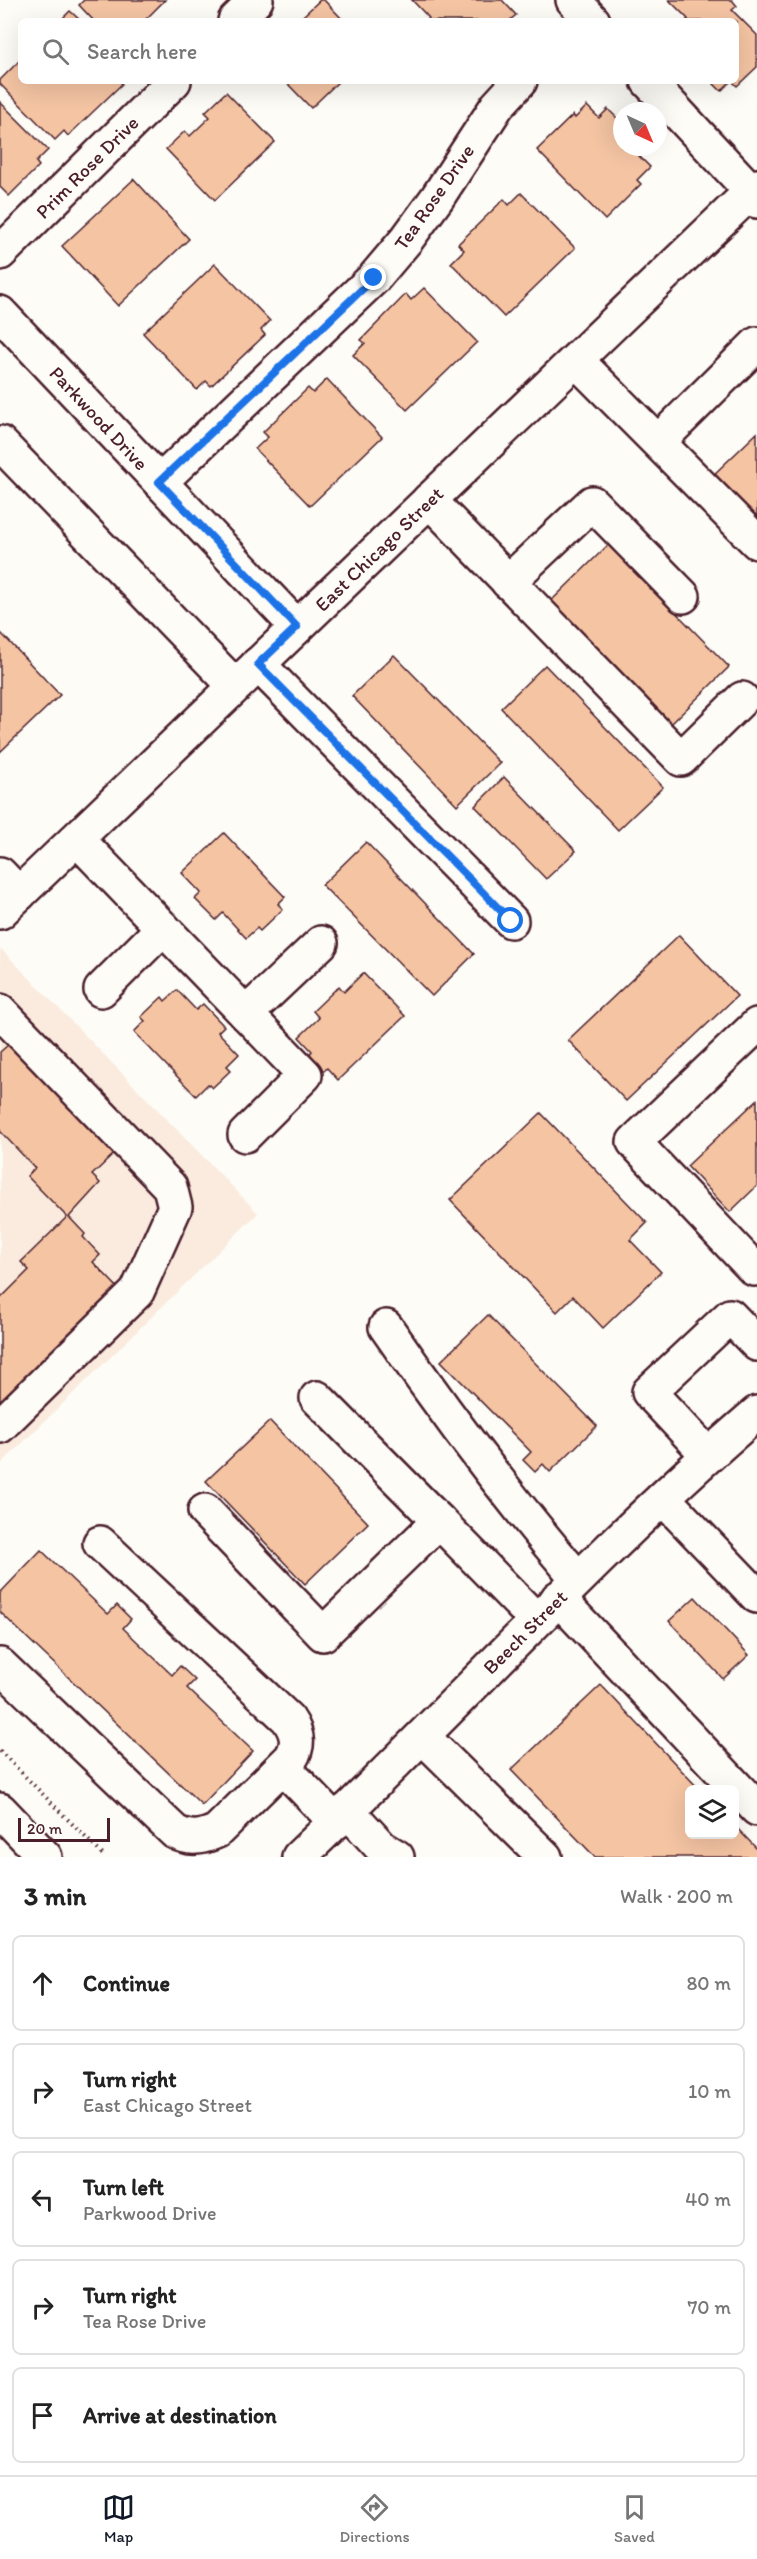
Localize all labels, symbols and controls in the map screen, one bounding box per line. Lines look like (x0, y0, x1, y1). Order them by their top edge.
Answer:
search box (18, 18, 739, 84)
icon: search (39, 35, 72, 68)
text: Search here (87, 38, 197, 65)
north arrow (613, 102, 667, 156)
street label: Prim Rose Drive (30, 110, 144, 224)
street label: Tea Rose Drive (389, 140, 479, 254)
route end (360, 264, 386, 290)
street label: Parkwood Drive (45, 361, 153, 475)
street label: East Chicago Street (310, 481, 448, 616)
route start (497, 907, 523, 933)
street label: Beech Street (478, 1585, 572, 1679)
map controls (685, 1785, 739, 1839)
button: layers (685, 1785, 739, 1839)
scale bar (18, 1815, 110, 1842)
text: 20 m (27, 1819, 62, 1838)
text: 3 min (24, 1880, 86, 1912)
text: Walk · 200 m (620, 1884, 733, 1908)
icon: ahead (26, 1967, 59, 2000)
text: Continue (83, 1970, 170, 1997)
text: 80 m (686, 1971, 731, 1995)
text: Turn right (83, 2066, 177, 2093)
icon: right (26, 2075, 59, 2108)
text: 10 m (688, 2079, 731, 2103)
text: East Chicago Street (83, 2093, 252, 2117)
text: Turn left (83, 2174, 164, 2201)
icon: left (26, 2183, 59, 2216)
text: 40 m (685, 2187, 731, 2211)
text: Parkwood Drive (83, 2201, 216, 2225)
text: Turn right (83, 2282, 177, 2309)
icon: right (26, 2291, 59, 2324)
text: 70 m (687, 2295, 731, 2319)
text: Tea Rose Drive (83, 2309, 206, 2333)
icon: arrive (26, 2399, 59, 2432)
text: Arrive at destination (83, 2402, 277, 2429)
tab: Map (102, 2491, 135, 2546)
tab: Directions (339, 2491, 410, 2546)
tab: Saved (614, 2491, 655, 2546)

